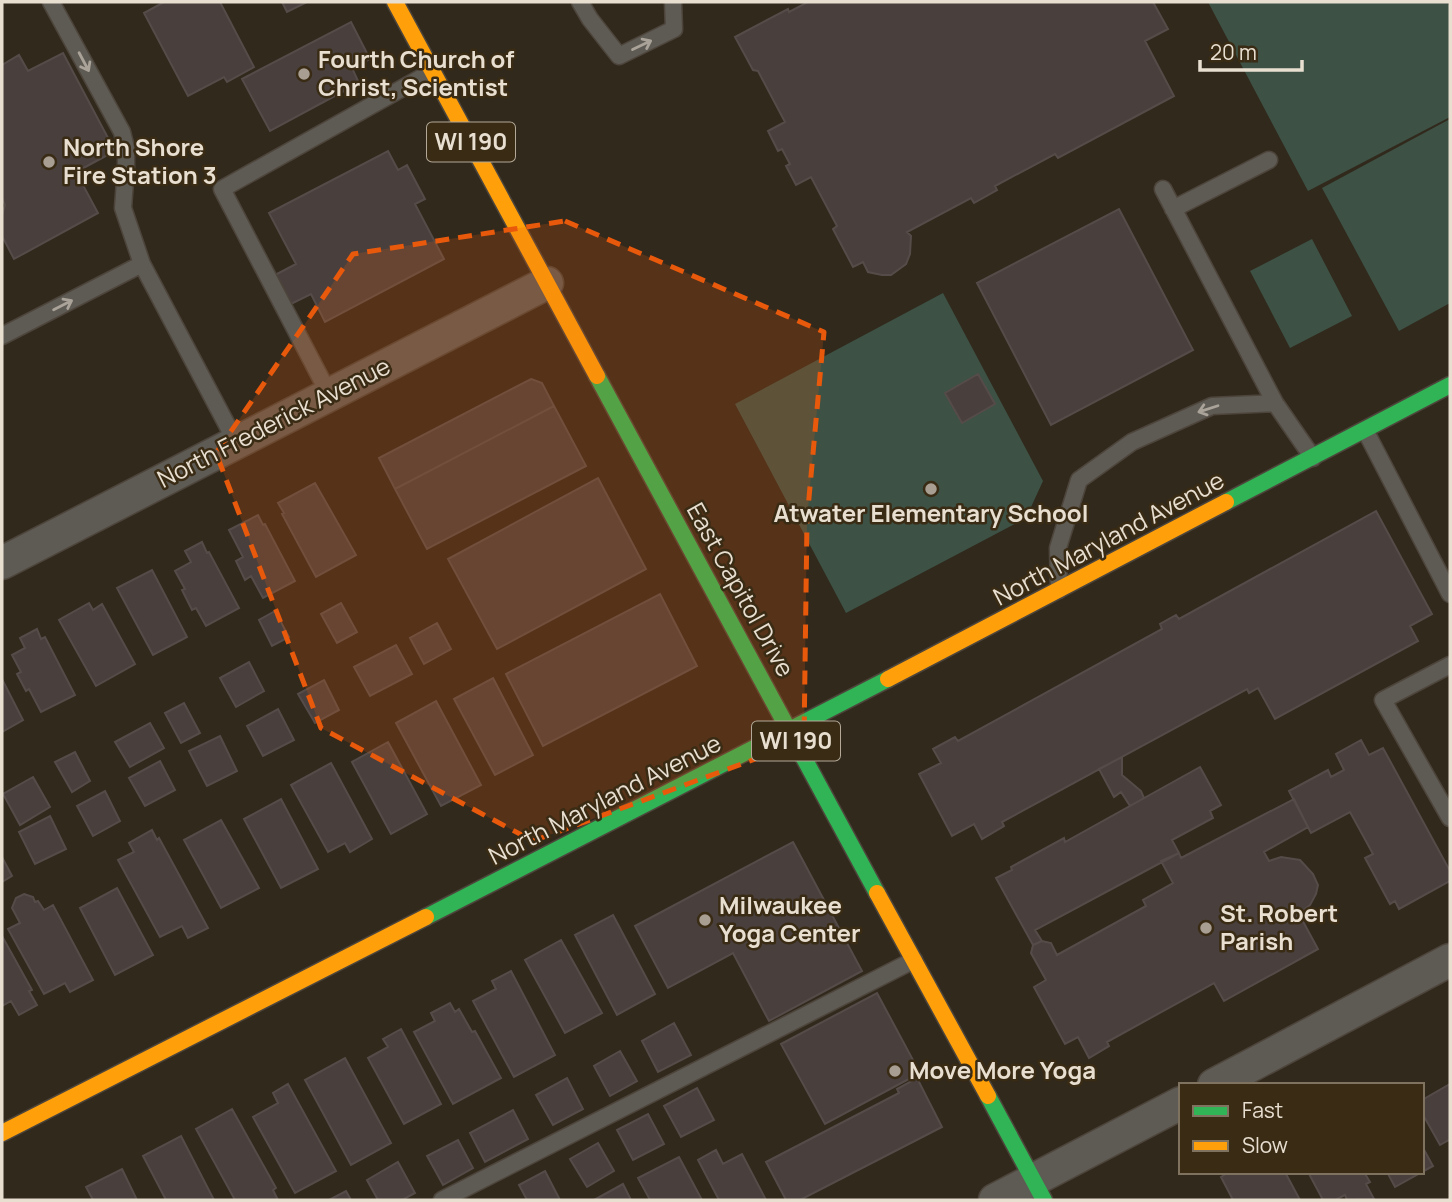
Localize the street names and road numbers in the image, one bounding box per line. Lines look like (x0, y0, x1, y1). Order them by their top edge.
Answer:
road number: WI 190 (427, 122, 515, 162)
street label: North Frederick Avenue (151, 349, 395, 495)
street label: North Maryland Avenue (987, 463, 1229, 613)
street label: East Capitol Drive (680, 496, 803, 682)
road number: WI 190 (752, 722, 840, 761)
street label: North Maryland Avenue (482, 726, 726, 872)

